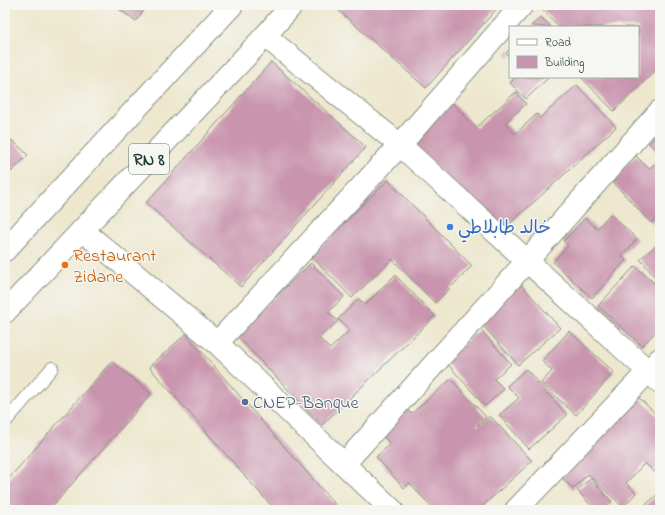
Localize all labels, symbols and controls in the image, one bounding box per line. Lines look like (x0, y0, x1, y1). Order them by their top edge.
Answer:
legend (509, 26, 639, 78)
text: Road (545, 34, 571, 52)
text: Building (544, 54, 584, 73)
road number: RN 8 (129, 144, 169, 174)
place label: خالد طابلاطي (458, 216, 551, 243)
marker: خالد طابلاطي (445, 222, 455, 232)
place label: Restaurant Zidane (73, 244, 156, 291)
marker: Restaurant Zidane (60, 260, 70, 270)
place label: CNEP-Banque (253, 391, 359, 417)
marker: CNEP-Banque (240, 397, 250, 407)

